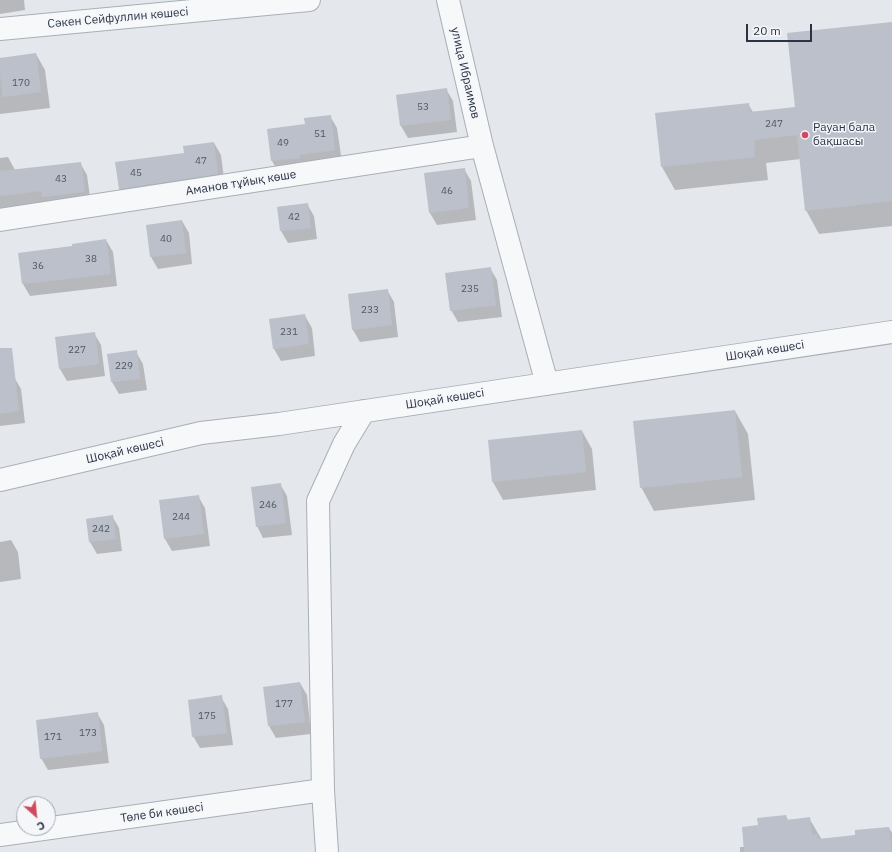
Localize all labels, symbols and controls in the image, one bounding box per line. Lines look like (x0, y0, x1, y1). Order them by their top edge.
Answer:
street label: Сәкен Сейфуллин көшесі (47, 5, 189, 31)
scale bar (748, 16, 814, 42)
text: 20 m (753, 23, 781, 38)
street label: улица Ибраимов (447, 26, 483, 120)
house number: 170 (12, 77, 30, 89)
house number: 53 (417, 101, 429, 113)
house number: 247 (765, 118, 783, 130)
place label: Рауан бала бақшасы (813, 121, 875, 149)
house number: 51 (314, 128, 326, 140)
marker: Рауан бала бақшасы (800, 130, 810, 140)
house number: 49 (277, 137, 289, 149)
house number: 47 (195, 155, 207, 167)
house number: 45 (130, 167, 142, 179)
street label: Аманов тұйық көше (185, 167, 297, 199)
house number: 43 (55, 173, 67, 185)
house number: 46 (441, 185, 453, 197)
house number: 42 (288, 211, 300, 223)
house number: 40 (160, 233, 172, 245)
house number: 38 (85, 253, 97, 265)
house number: 36 (32, 260, 44, 272)
house number: 235 (461, 283, 479, 295)
house number: 233 (361, 304, 379, 316)
house number: 231 (280, 326, 298, 338)
street label: Шоқай көшесі (725, 338, 805, 364)
house number: 227 (68, 344, 86, 356)
house number: 229 (115, 360, 133, 372)
street label: Шоқай көшесі (405, 386, 485, 412)
street label: Шоқай көшесі (85, 435, 165, 467)
house number: 246 (259, 499, 277, 511)
house number: 244 (172, 511, 190, 523)
house number: 242 (92, 523, 110, 535)
house number: 177 (275, 698, 293, 710)
house number: 175 (198, 710, 216, 722)
house number: 173 (79, 727, 97, 739)
house number: 171 (44, 731, 62, 743)
north arrow (16, 796, 56, 836)
street label: Төле би көшесі (119, 800, 205, 826)
text: С (35, 818, 47, 834)

